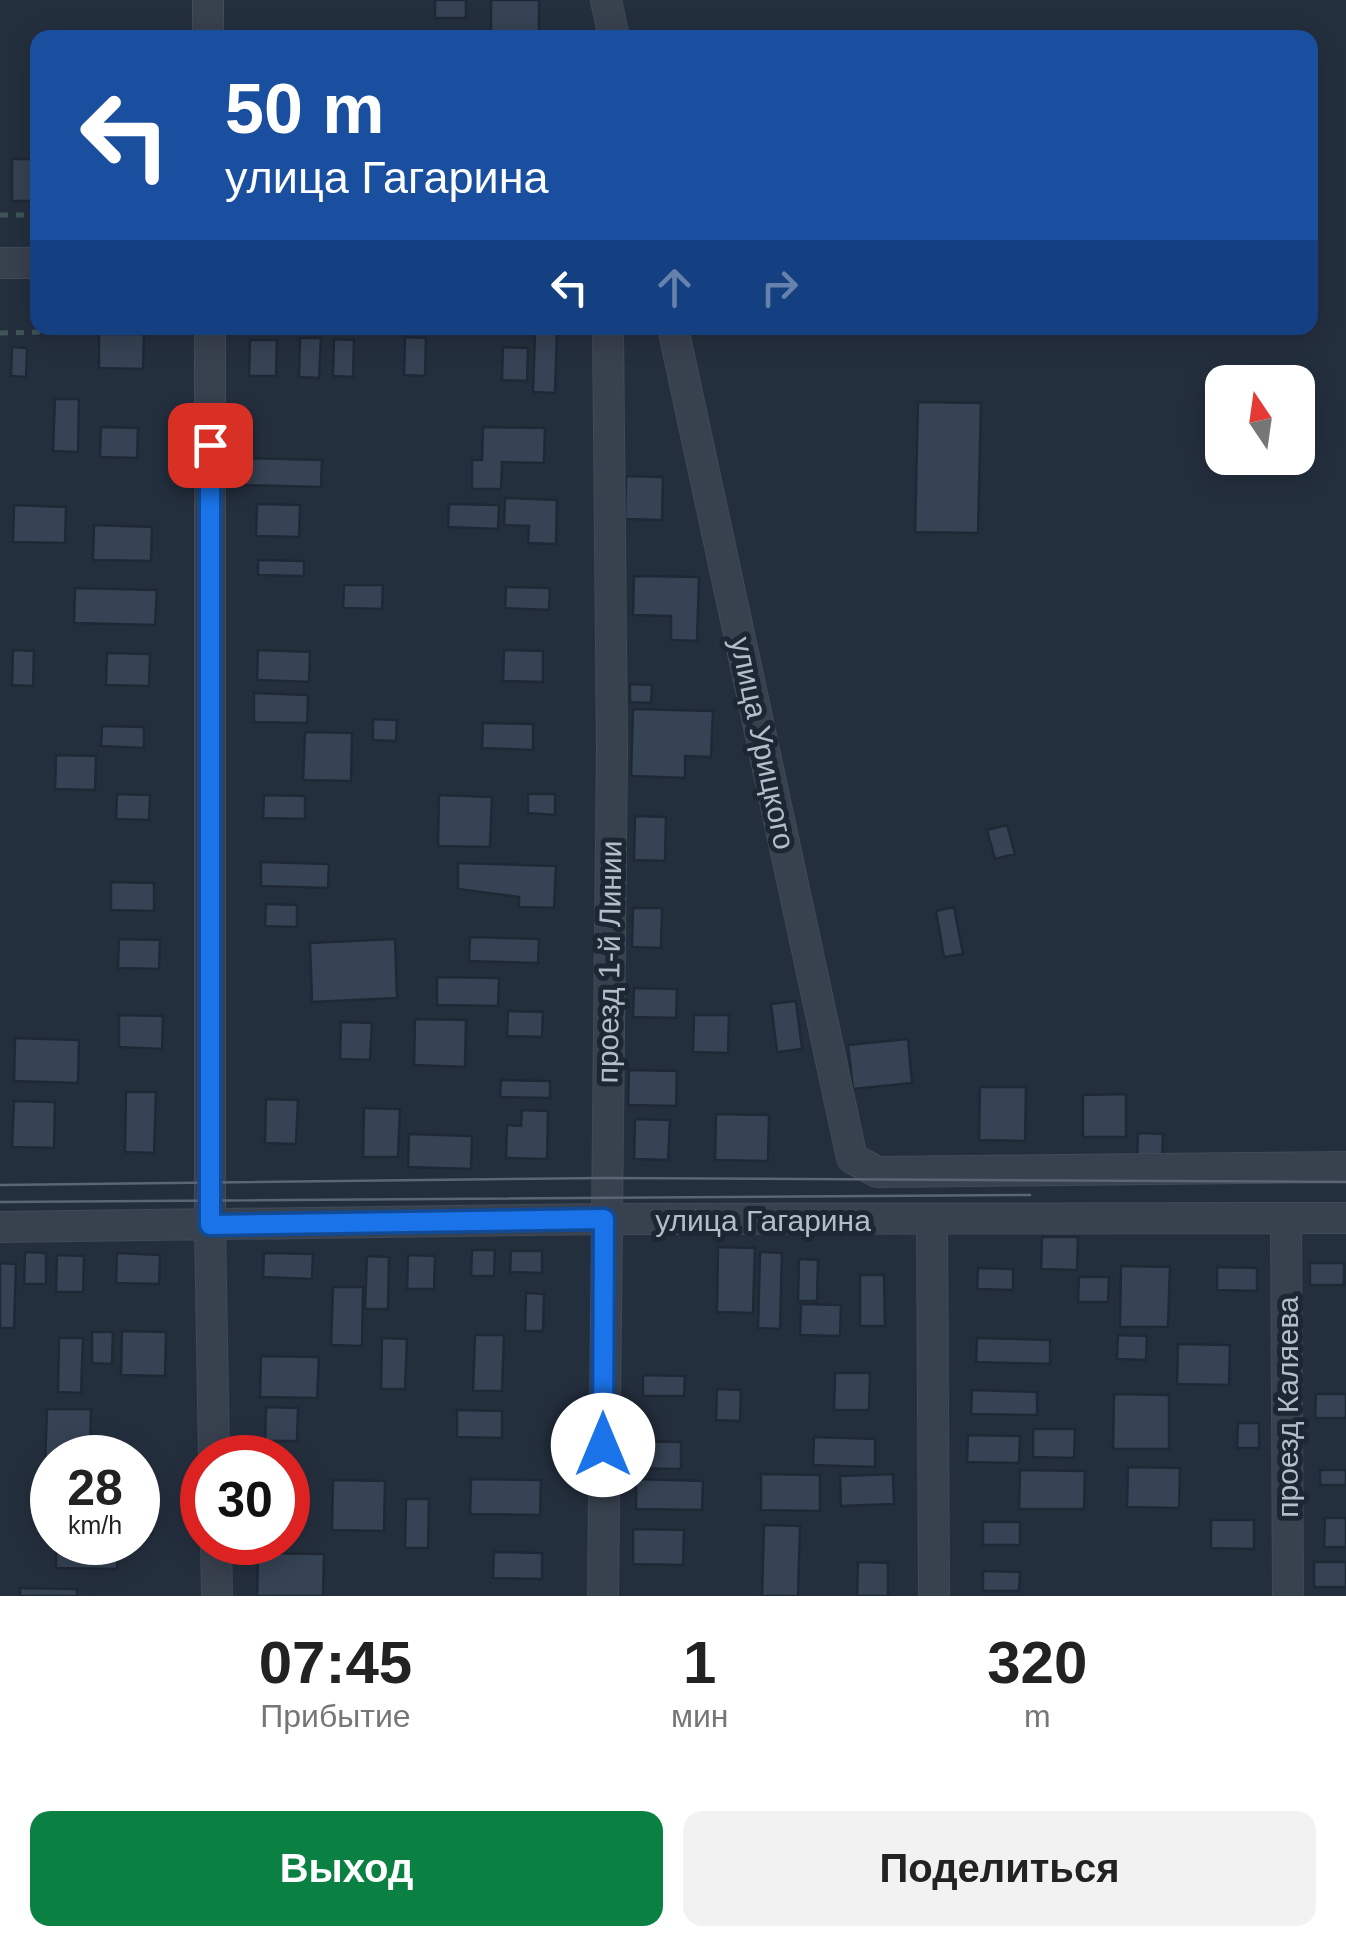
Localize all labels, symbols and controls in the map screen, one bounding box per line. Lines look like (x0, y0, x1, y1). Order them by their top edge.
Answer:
icon: left (60, 70, 190, 200)
text: 50 m (225, 70, 385, 148)
text: улица Гагарина (225, 152, 549, 203)
icon: left (542, 260, 597, 315)
icon: ahead (647, 260, 702, 315)
icon: right (752, 260, 807, 315)
north arrow (1205, 365, 1315, 475)
map controls (1205, 365, 1315, 475)
pin (168, 403, 253, 488)
icon: arrive (183, 418, 238, 473)
street label: улица Урицкого (724, 634, 802, 852)
street label: проезд 1-й Линии (590, 840, 628, 1084)
street label: улица Гагарина (655, 1204, 871, 1237)
street label: проезд Каляева (1271, 1296, 1304, 1518)
position arrow (551, 1393, 655, 1497)
speed limit sign: 30 (180, 1435, 310, 1565)
text: 28 (67, 1460, 123, 1516)
text: km/h (68, 1511, 122, 1539)
text: 07:45 (259, 1629, 412, 1696)
text: 1 (683, 1629, 716, 1696)
text: 320 (987, 1629, 1087, 1696)
text: Прибытие (260, 1698, 411, 1734)
text: мин (671, 1698, 728, 1734)
text: m (1024, 1698, 1051, 1734)
button: Выход (30, 1811, 663, 1926)
button: Поделиться (683, 1811, 1316, 1926)

